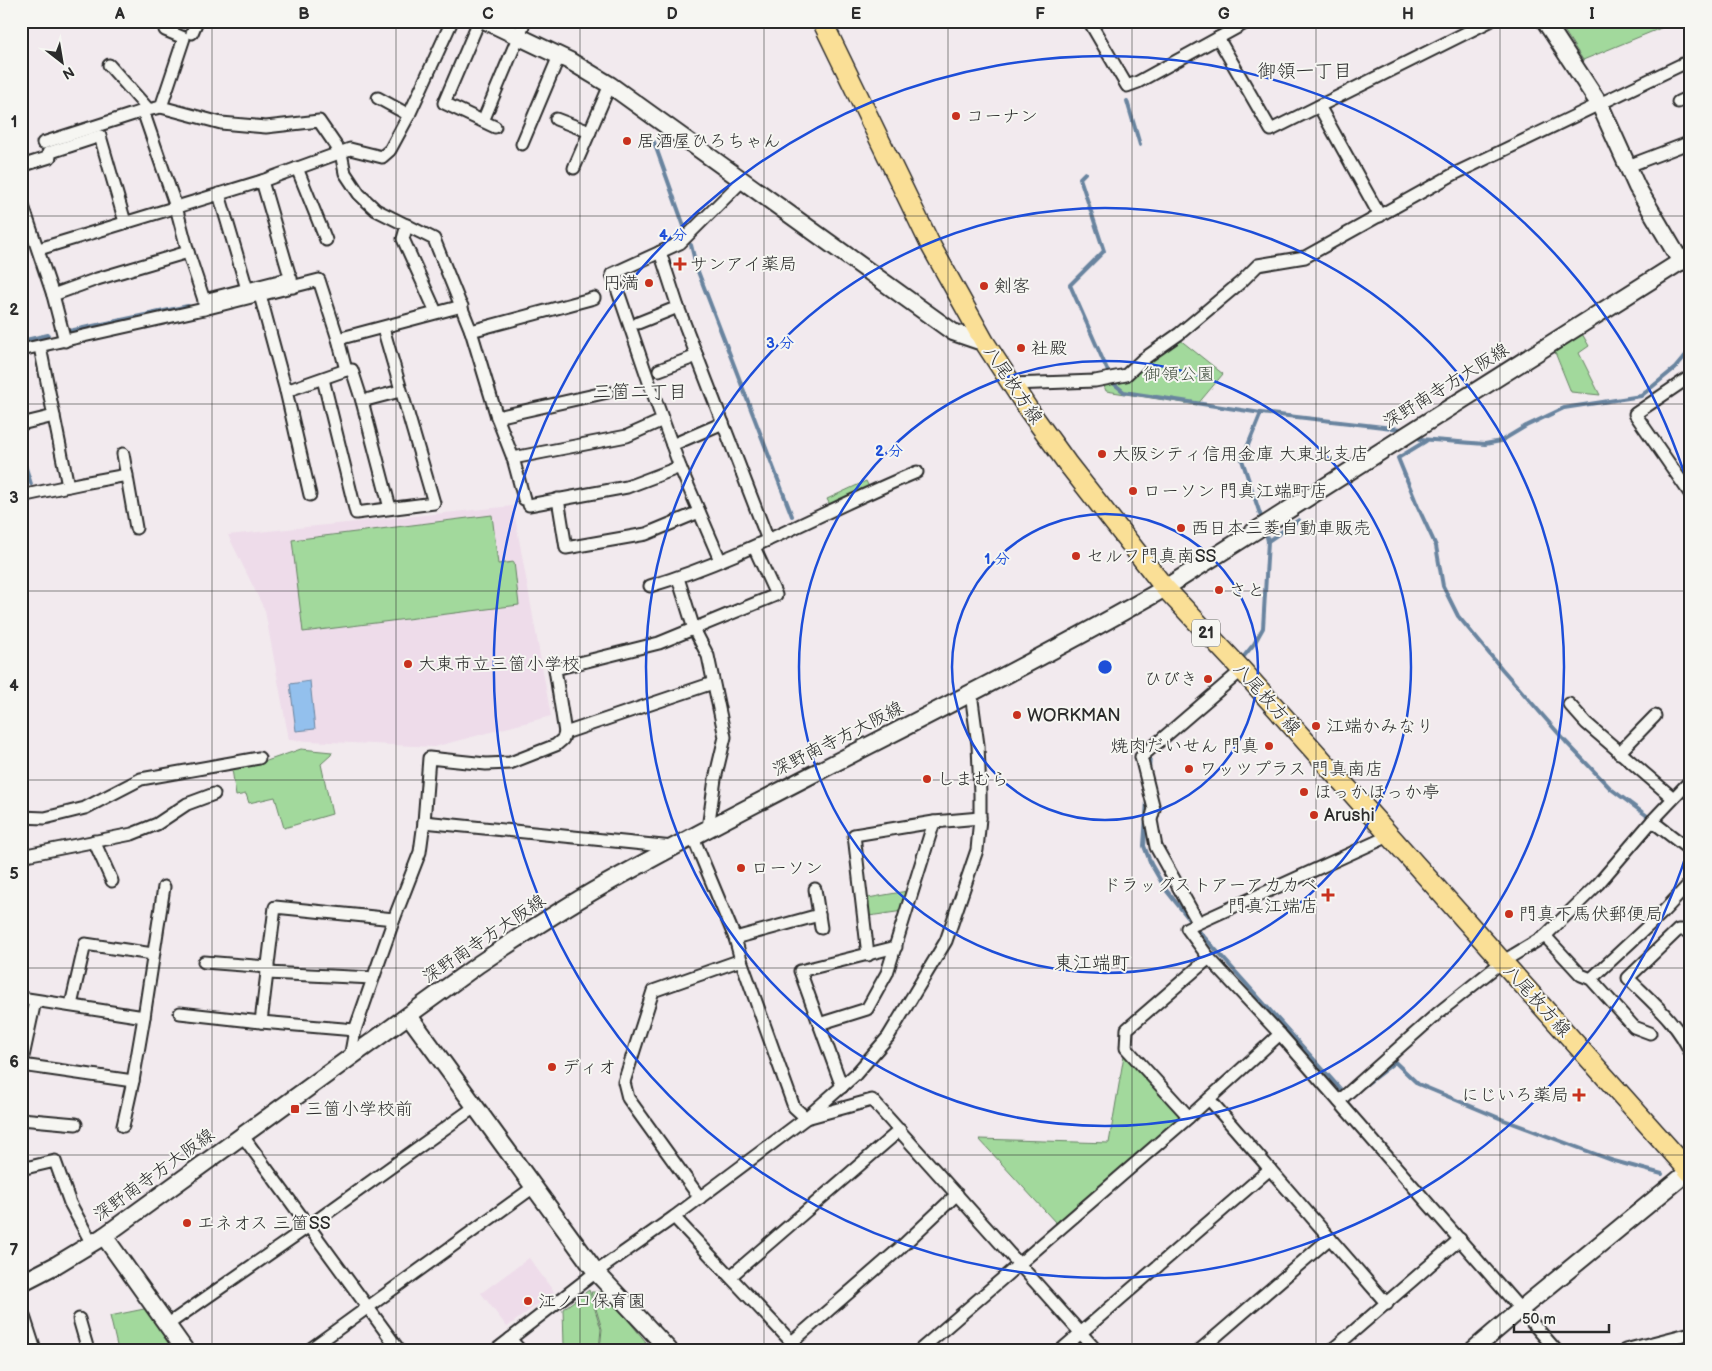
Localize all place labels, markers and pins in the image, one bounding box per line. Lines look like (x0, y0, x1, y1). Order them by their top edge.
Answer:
place label: コーナン (966, 106, 1038, 127)
marker: コーナン (950, 110, 962, 122)
place label: 居酒屋ひろちゃん (637, 131, 781, 152)
marker: 居酒屋ひろちゃん (621, 135, 633, 147)
place label: サンアイ薬局 (690, 254, 797, 275)
marker: サンアイ薬局 (674, 258, 686, 270)
place label: 円満 (603, 273, 639, 294)
place label: 剣客 (994, 276, 1030, 297)
marker: 円満 (643, 277, 655, 289)
marker: 剣客 (978, 280, 990, 292)
place label: 社殿 (1031, 338, 1067, 359)
marker: 社殿 (1015, 342, 1027, 354)
place label: 大阪シティ信用金庫 大東北支店 (1112, 444, 1369, 465)
marker: 大阪シティ信用金庫 大東北支店 (1096, 448, 1108, 460)
place label: ローソン 門真江端町店 (1143, 481, 1328, 502)
marker: ローソン 門真江端町店 (1127, 485, 1139, 497)
place label: 西日本三菱自動車販売 (1191, 518, 1371, 539)
marker: 西日本三菱自動車販売 (1175, 522, 1187, 534)
place label: セルフ門真南SS (1086, 546, 1217, 567)
marker: セルフ門真南SS (1070, 550, 1082, 562)
place label: さと (1229, 580, 1265, 601)
marker: さと (1213, 584, 1225, 596)
place label: 大東市立三箇小学校 (418, 654, 580, 675)
marker: 大東市立三箇小学校 (402, 658, 414, 670)
centre of rings (1096, 658, 1114, 676)
place label: ひびき (1144, 669, 1198, 690)
marker: ひびき (1202, 673, 1214, 685)
place label: WORKMAN (1027, 705, 1121, 726)
marker: WORKMAN (1011, 709, 1023, 721)
place label: 江端かみなり (1326, 716, 1434, 737)
marker: 江端かみなり (1310, 720, 1322, 732)
place label: 焼肉だいせん 門真 (1110, 736, 1259, 757)
marker: 焼肉だいせん 門真 (1263, 740, 1275, 752)
place label: ワッツプラス 門真南店 (1199, 759, 1383, 780)
marker: ワッツプラス 門真南店 (1183, 763, 1195, 775)
place label: しまむら (937, 769, 1009, 790)
marker: しまむら (921, 773, 933, 785)
place label: ほっかほっか亭 (1314, 782, 1440, 803)
marker: ほっかほっか亭 (1298, 786, 1310, 798)
place label: Arushi (1324, 805, 1375, 826)
marker: Arushi (1308, 809, 1320, 821)
place label: ローソン (751, 858, 823, 879)
marker: ローソン (735, 862, 747, 874)
place label: ドラッグストアーアカカベ 門真江端店 (1103, 875, 1318, 917)
marker: ドラッグストアーアカカベ 門真江端店 (1322, 889, 1334, 901)
place label: 門真下馬伏郵便局 (1519, 904, 1663, 925)
marker: 門真下馬伏郵便局 (1503, 908, 1515, 920)
place label: ディオ (562, 1057, 616, 1078)
marker: ディオ (546, 1061, 558, 1073)
place label: にじいろ薬局 (1461, 1085, 1569, 1106)
marker: にじいろ薬局 (1573, 1089, 1585, 1101)
place label: 三箇小学校前 (305, 1099, 413, 1120)
marker: 三箇小学校前 (289, 1103, 301, 1115)
place label: エネオス 三箇SS (197, 1213, 331, 1234)
marker: エネオス 三箇SS (181, 1217, 193, 1229)
place label: 江ノ口保育園 (538, 1291, 646, 1312)
marker: 江ノ口保育園 (522, 1295, 534, 1307)

